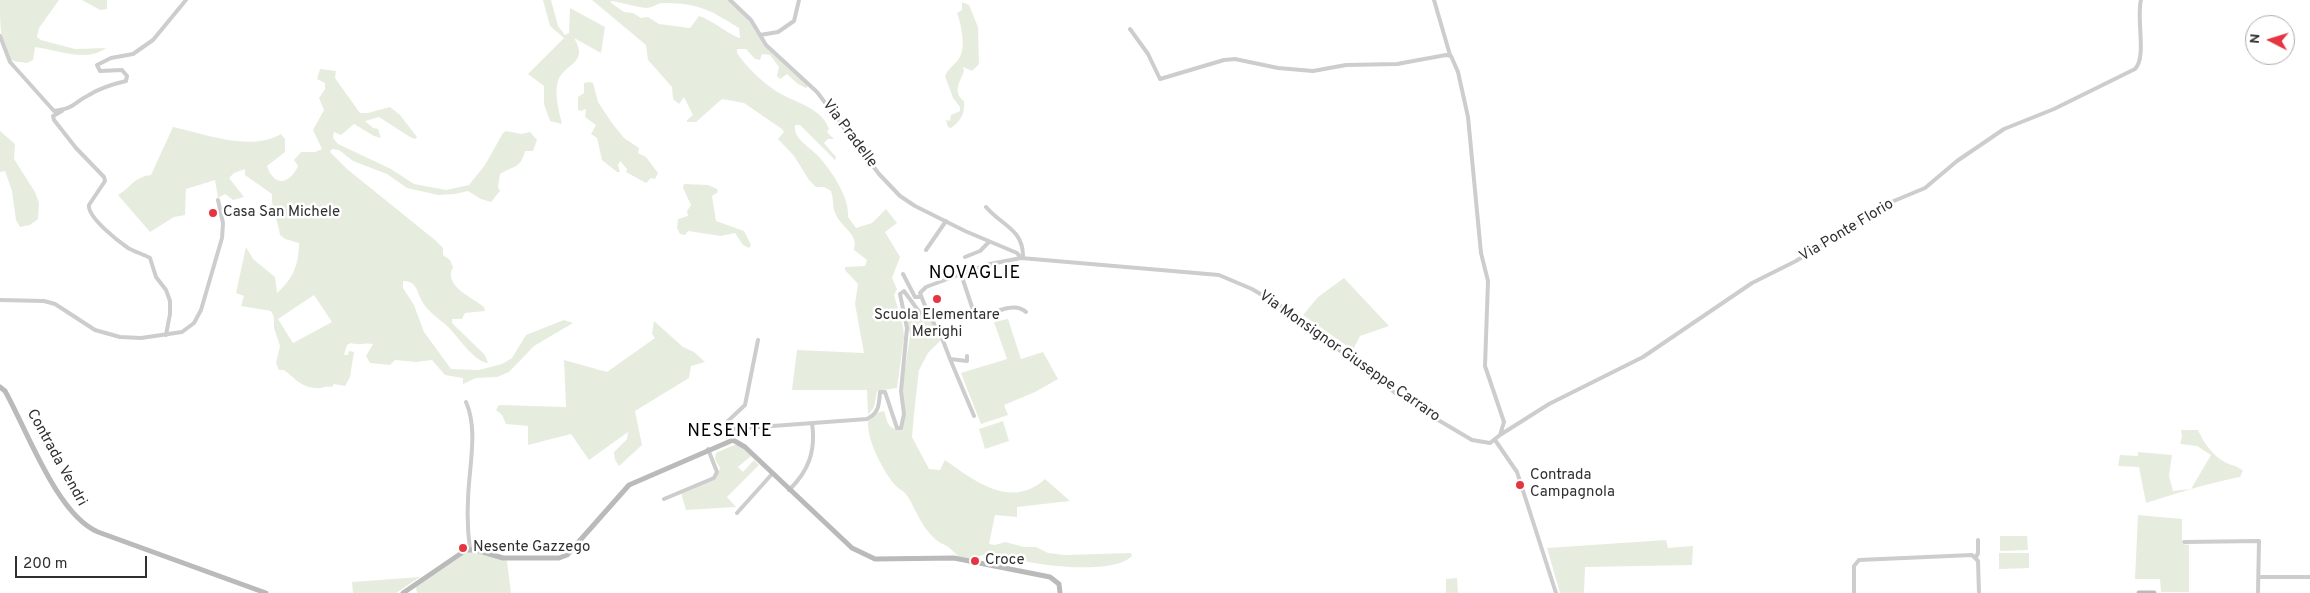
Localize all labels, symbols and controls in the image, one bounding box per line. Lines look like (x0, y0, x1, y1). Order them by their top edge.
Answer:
north arrow (2245, 15, 2295, 65)
text: N (2247, 33, 2264, 44)
street label: Via Pradelle (818, 96, 880, 172)
street label: Via Ponte Florio (1797, 196, 1897, 266)
place label: Casa San Michele (223, 204, 340, 222)
marker: Casa San Michele (207, 207, 219, 219)
district label: NOVAGLIE (928, 263, 1022, 285)
street label: Via Monsignor Giuseppe Carraro (1255, 287, 1443, 427)
marker: Scuola Elementare Merighi (931, 293, 943, 305)
place label: Scuola Elementare Merighi (874, 307, 1000, 342)
street label: Contrada Vendri (22, 406, 90, 510)
district label: NESENTE (686, 421, 774, 443)
place label: Contrada Campagnola (1530, 467, 1615, 502)
marker: Contrada Campagnola (1514, 479, 1526, 491)
place label: Nesente Gazzego (473, 539, 590, 557)
marker: Nesente Gazzego (457, 542, 469, 554)
scale bar (18, 546, 150, 578)
place label: Croce (985, 552, 1024, 570)
text: 200 m (23, 555, 68, 574)
marker: Croce (969, 555, 981, 567)

